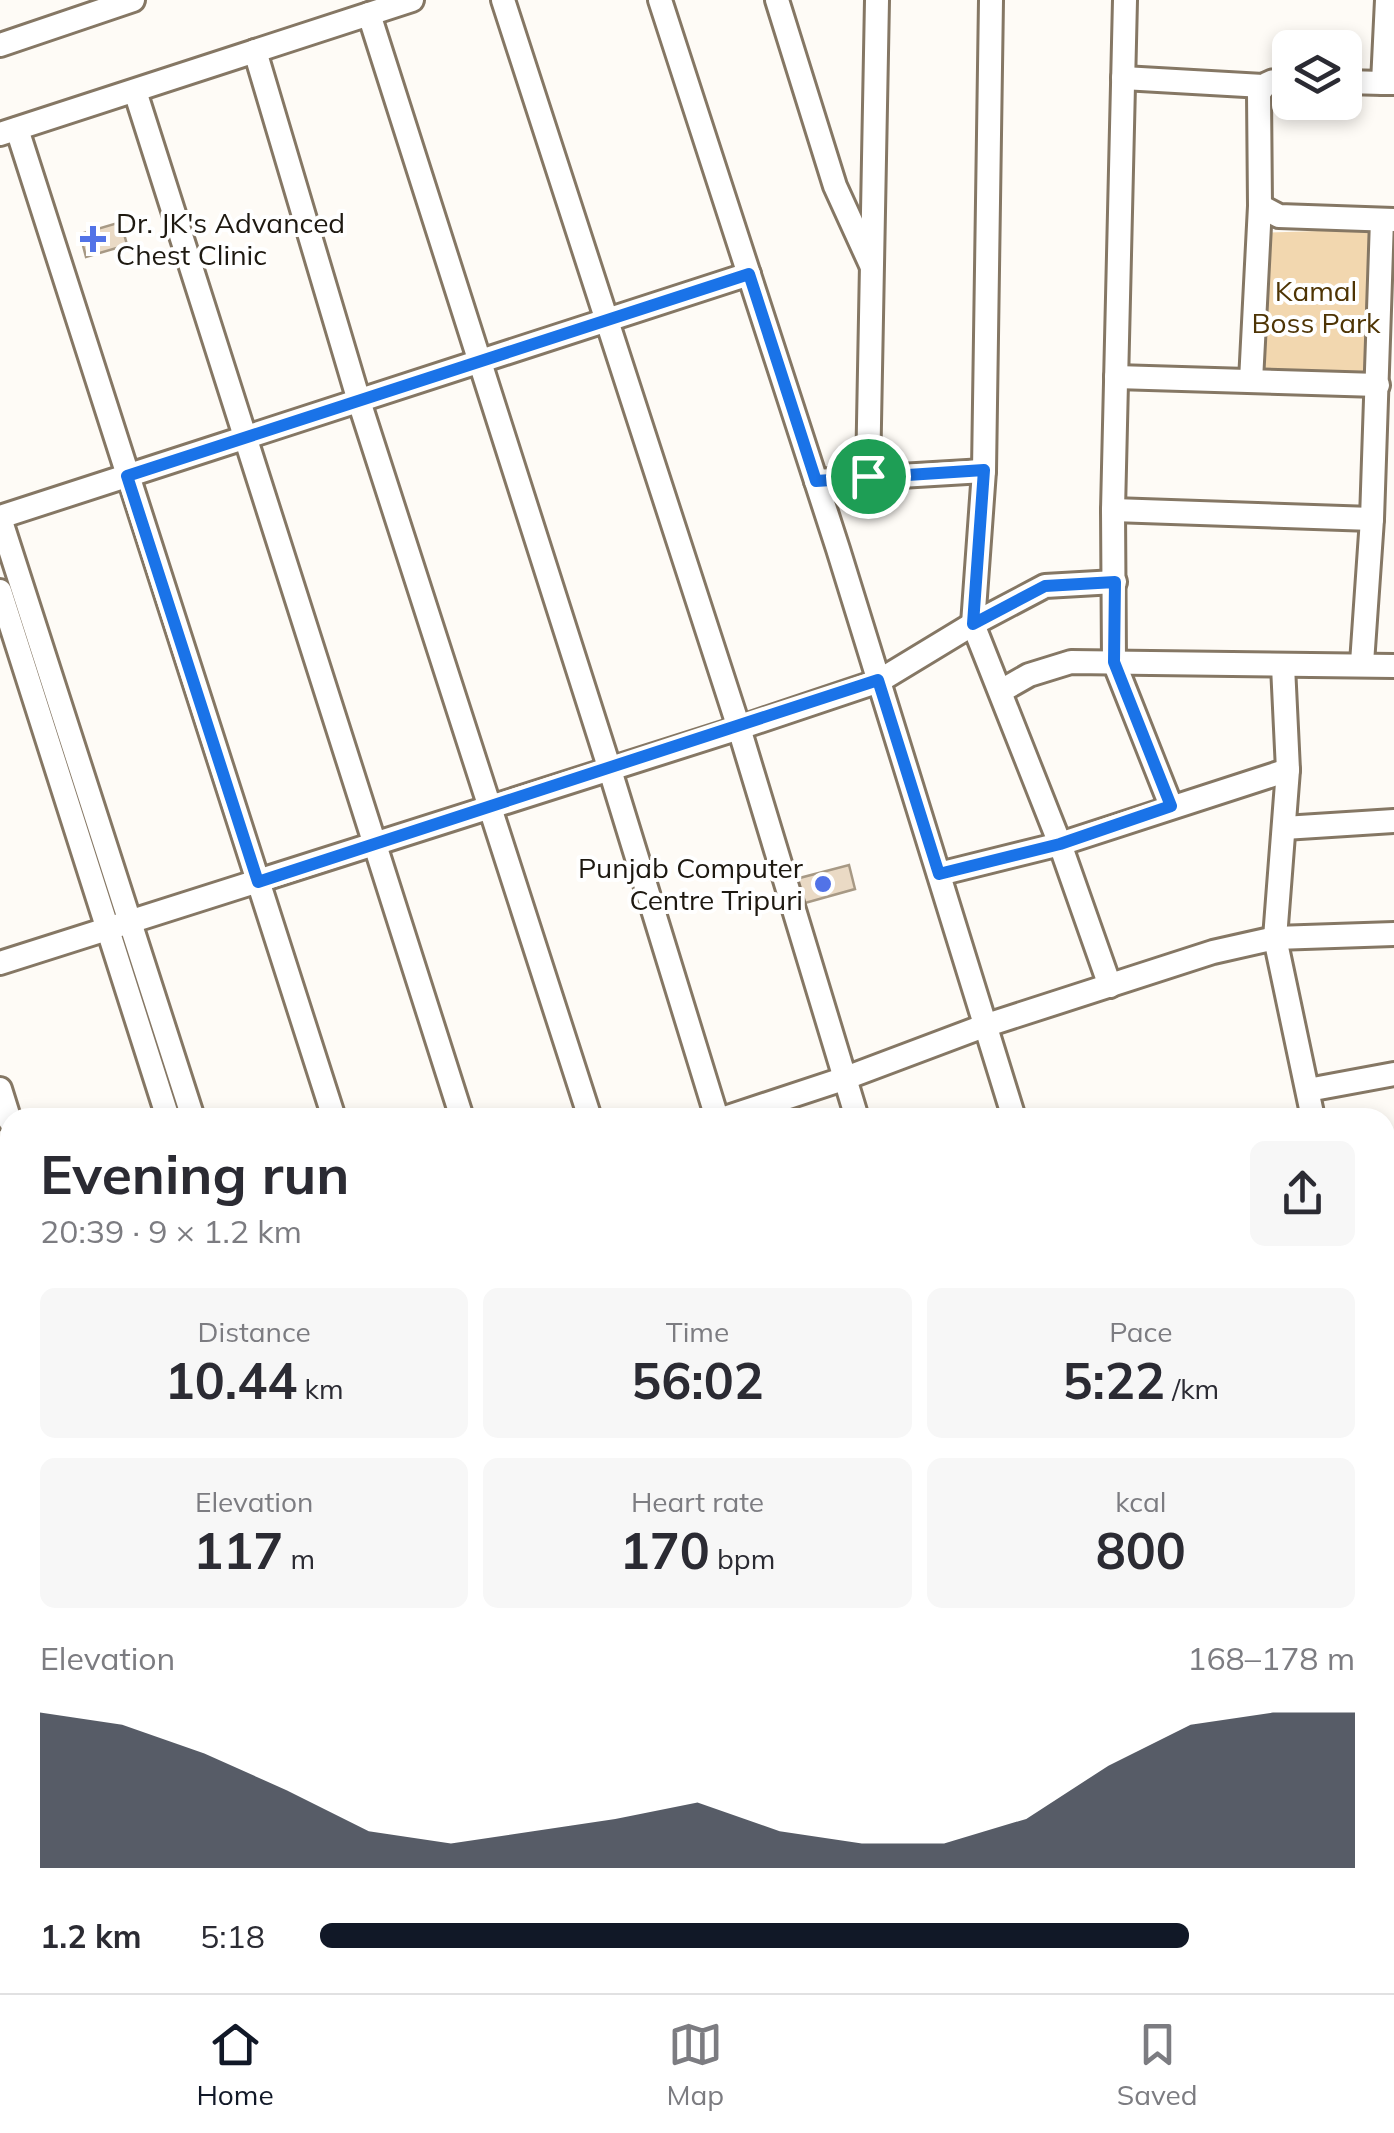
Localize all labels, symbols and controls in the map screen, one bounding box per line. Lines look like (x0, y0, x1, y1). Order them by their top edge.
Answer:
map controls (1272, 30, 1362, 120)
button: layers (1272, 30, 1362, 120)
place label: Dr. JK's Advanced Chest Clinic (116, 205, 345, 272)
marker: Dr. JK's Advanced Chest Clinic (80, 226, 106, 252)
park label: Kamal Boss Park (1251, 273, 1381, 340)
pin (826, 434, 911, 519)
icon: arrive (841, 449, 896, 504)
place label: Punjab Computer Centre Tripuri (578, 850, 804, 917)
marker: Punjab Computer Centre Tripuri (812, 873, 834, 895)
text: Evening run (40, 1139, 349, 1208)
button: share (1250, 1141, 1355, 1246)
text: 20:39 · 9 × 1.2 km (40, 1211, 302, 1251)
text: Distance (198, 1314, 311, 1349)
text: Time (666, 1314, 729, 1349)
text: Pace (1109, 1314, 1172, 1349)
text: 10.44 (165, 1349, 297, 1412)
text: 56:02 (631, 1349, 764, 1412)
text: 5:22 (1063, 1349, 1165, 1412)
text: km (297, 1371, 344, 1406)
text: /km (1165, 1371, 1219, 1406)
text: Elevation (195, 1484, 313, 1519)
text: Heart rate (631, 1484, 764, 1519)
text: kcal (1115, 1484, 1166, 1519)
text: 117 (193, 1519, 283, 1582)
text: 170 (620, 1519, 710, 1582)
text: 800 (1096, 1519, 1186, 1582)
text: m (283, 1541, 315, 1576)
text: bpm (710, 1541, 775, 1576)
text: Elevation (40, 1638, 175, 1678)
text: 168–178 m (1187, 1638, 1355, 1678)
text: 1.2 km (40, 1916, 142, 1956)
text: 5:18 (200, 1916, 265, 1956)
tab: Home (196, 2017, 274, 2112)
tab: Map (666, 2017, 724, 2112)
tab: Saved (1117, 2017, 1198, 2112)

